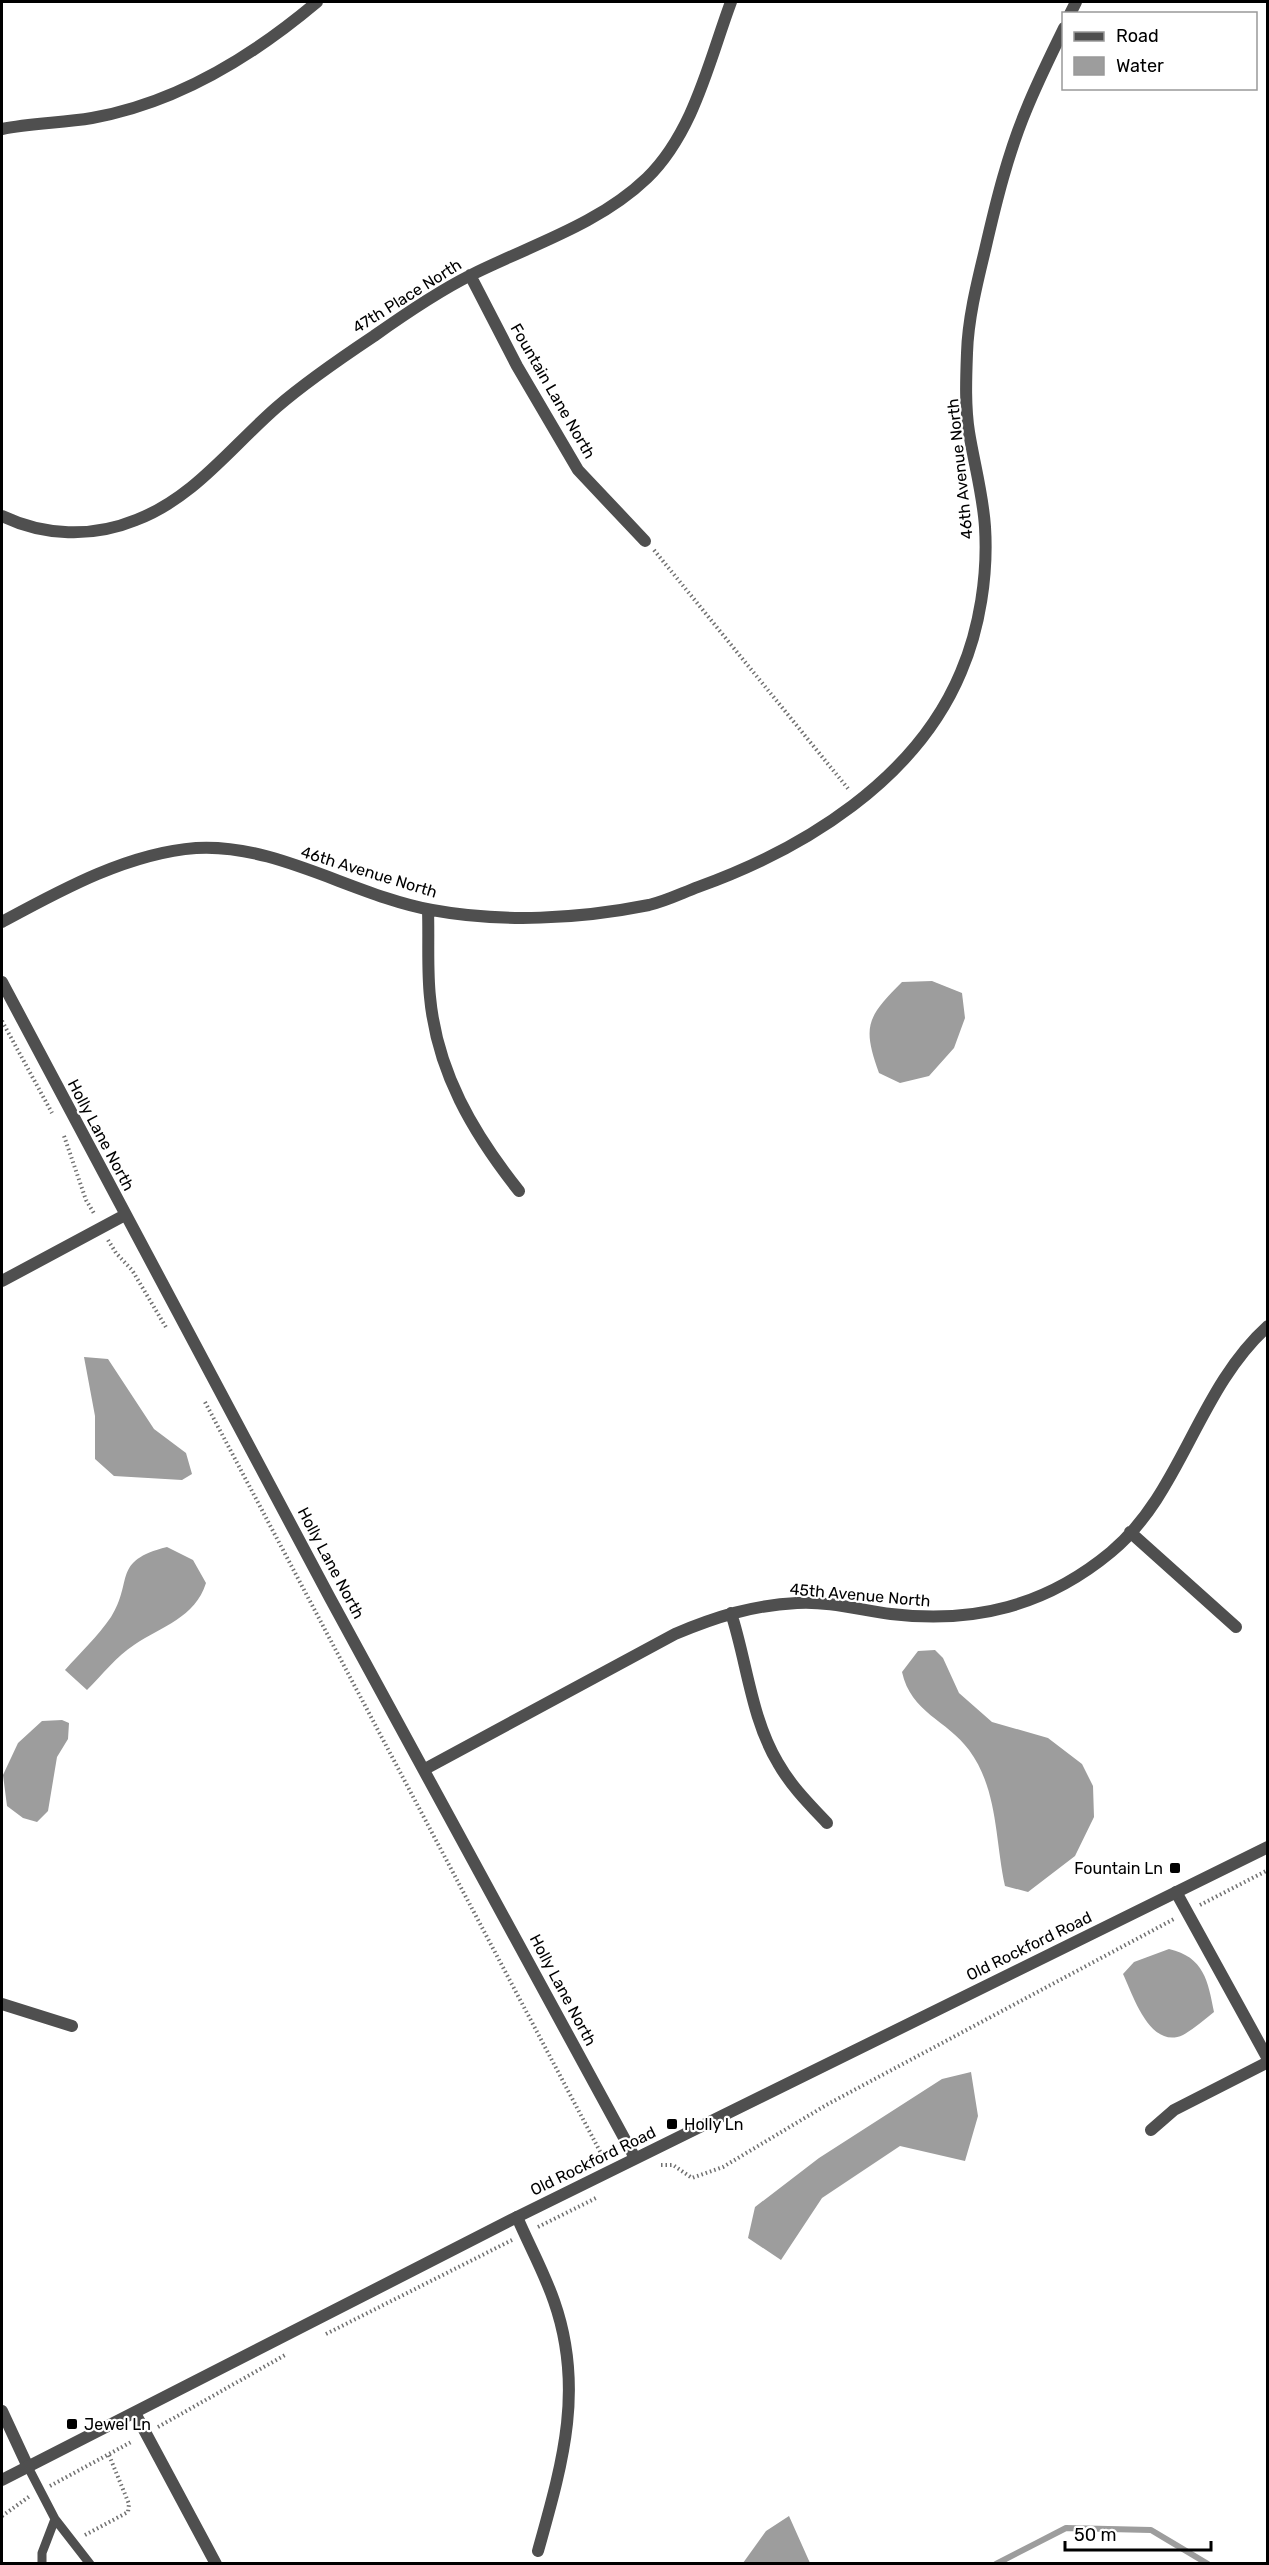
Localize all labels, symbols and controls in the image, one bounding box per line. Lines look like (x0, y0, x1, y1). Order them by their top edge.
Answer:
legend (1062, 12, 1257, 90)
text: Road (1116, 25, 1159, 47)
text: Water (1116, 55, 1164, 77)
street label: 47th Place North (349, 255, 465, 337)
street label: Fountain Lane North (507, 320, 599, 462)
street label: 46th Avenue North (943, 398, 977, 540)
street label: 46th Avenue North (299, 842, 439, 902)
street label: Holly Lane North (64, 1076, 138, 1194)
street label: Holly Lane North (294, 1504, 368, 1622)
street label: 45th Avenue North (789, 1579, 931, 1611)
place label: Fountain Ln (1074, 1859, 1163, 1878)
marker: Fountain Ln (1168, 1861, 1182, 1875)
street label: Old Rockford Road (963, 1907, 1095, 1985)
street label: Holly Lane North (526, 1931, 600, 2049)
place label: Holly Ln (684, 2115, 743, 2134)
marker: Holly Ln (665, 2117, 679, 2131)
street label: Old Rockford Road (527, 2122, 659, 2200)
place label: Jewel Ln (84, 2415, 151, 2434)
marker: Jewel Ln (65, 2417, 79, 2431)
scale bar (1065, 2514, 1210, 2552)
text: 50 m (1074, 2524, 1117, 2546)

